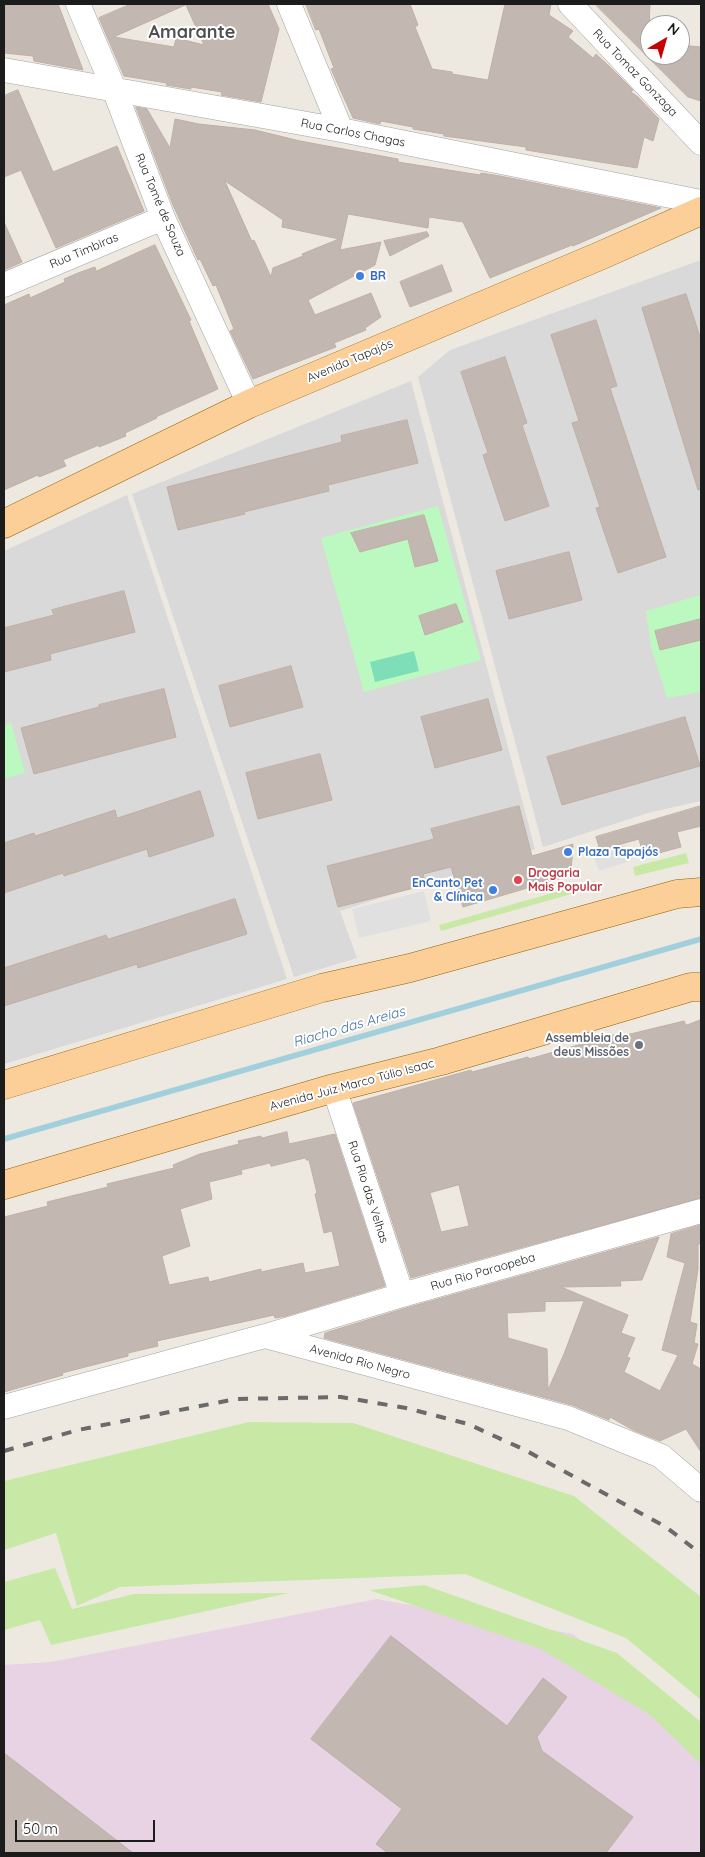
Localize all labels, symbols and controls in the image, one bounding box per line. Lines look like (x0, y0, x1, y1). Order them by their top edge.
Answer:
north arrow (640, 15, 690, 65)
text: N (664, 19, 683, 39)
district label: Amarante (149, 22, 235, 44)
street label: Rua Tomaz Gonzaga (590, 26, 680, 120)
street label: Rua Carlos Chagas (300, 116, 406, 150)
street label: Rua Tomé de Souza (132, 151, 188, 259)
street label: Rua Timbiras (47, 230, 121, 272)
place label: BR (370, 269, 386, 283)
marker: BR (354, 270, 366, 282)
street label: Avenida Tapajós (305, 336, 395, 386)
place label: Plaza Tapajós (578, 845, 658, 859)
marker: Plaza Tapajós (562, 846, 574, 858)
place label: Drogaria Mais Popular (528, 866, 603, 894)
marker: Drogaria Mais Popular (512, 874, 524, 886)
place label: EnCanto Pet & Clínica (412, 876, 483, 904)
marker: EnCanto Pet & Clínica (487, 884, 499, 896)
water label: Riacho das Areias (291, 1003, 407, 1051)
place label: Assembleia de deus Missões (546, 1031, 629, 1059)
marker: Assembleia de deus Missões (633, 1039, 645, 1051)
street label: Avenida Juiz Marco Túlio Isaac (268, 1056, 436, 1114)
street label: Rua Rio das Velhas (345, 1139, 391, 1245)
street label: Rua Rio Paraopeba (429, 1250, 537, 1294)
street label: Avenida Rio Negro (308, 1342, 412, 1382)
scale bar (18, 1810, 158, 1842)
text: 50 m (23, 1819, 58, 1838)

